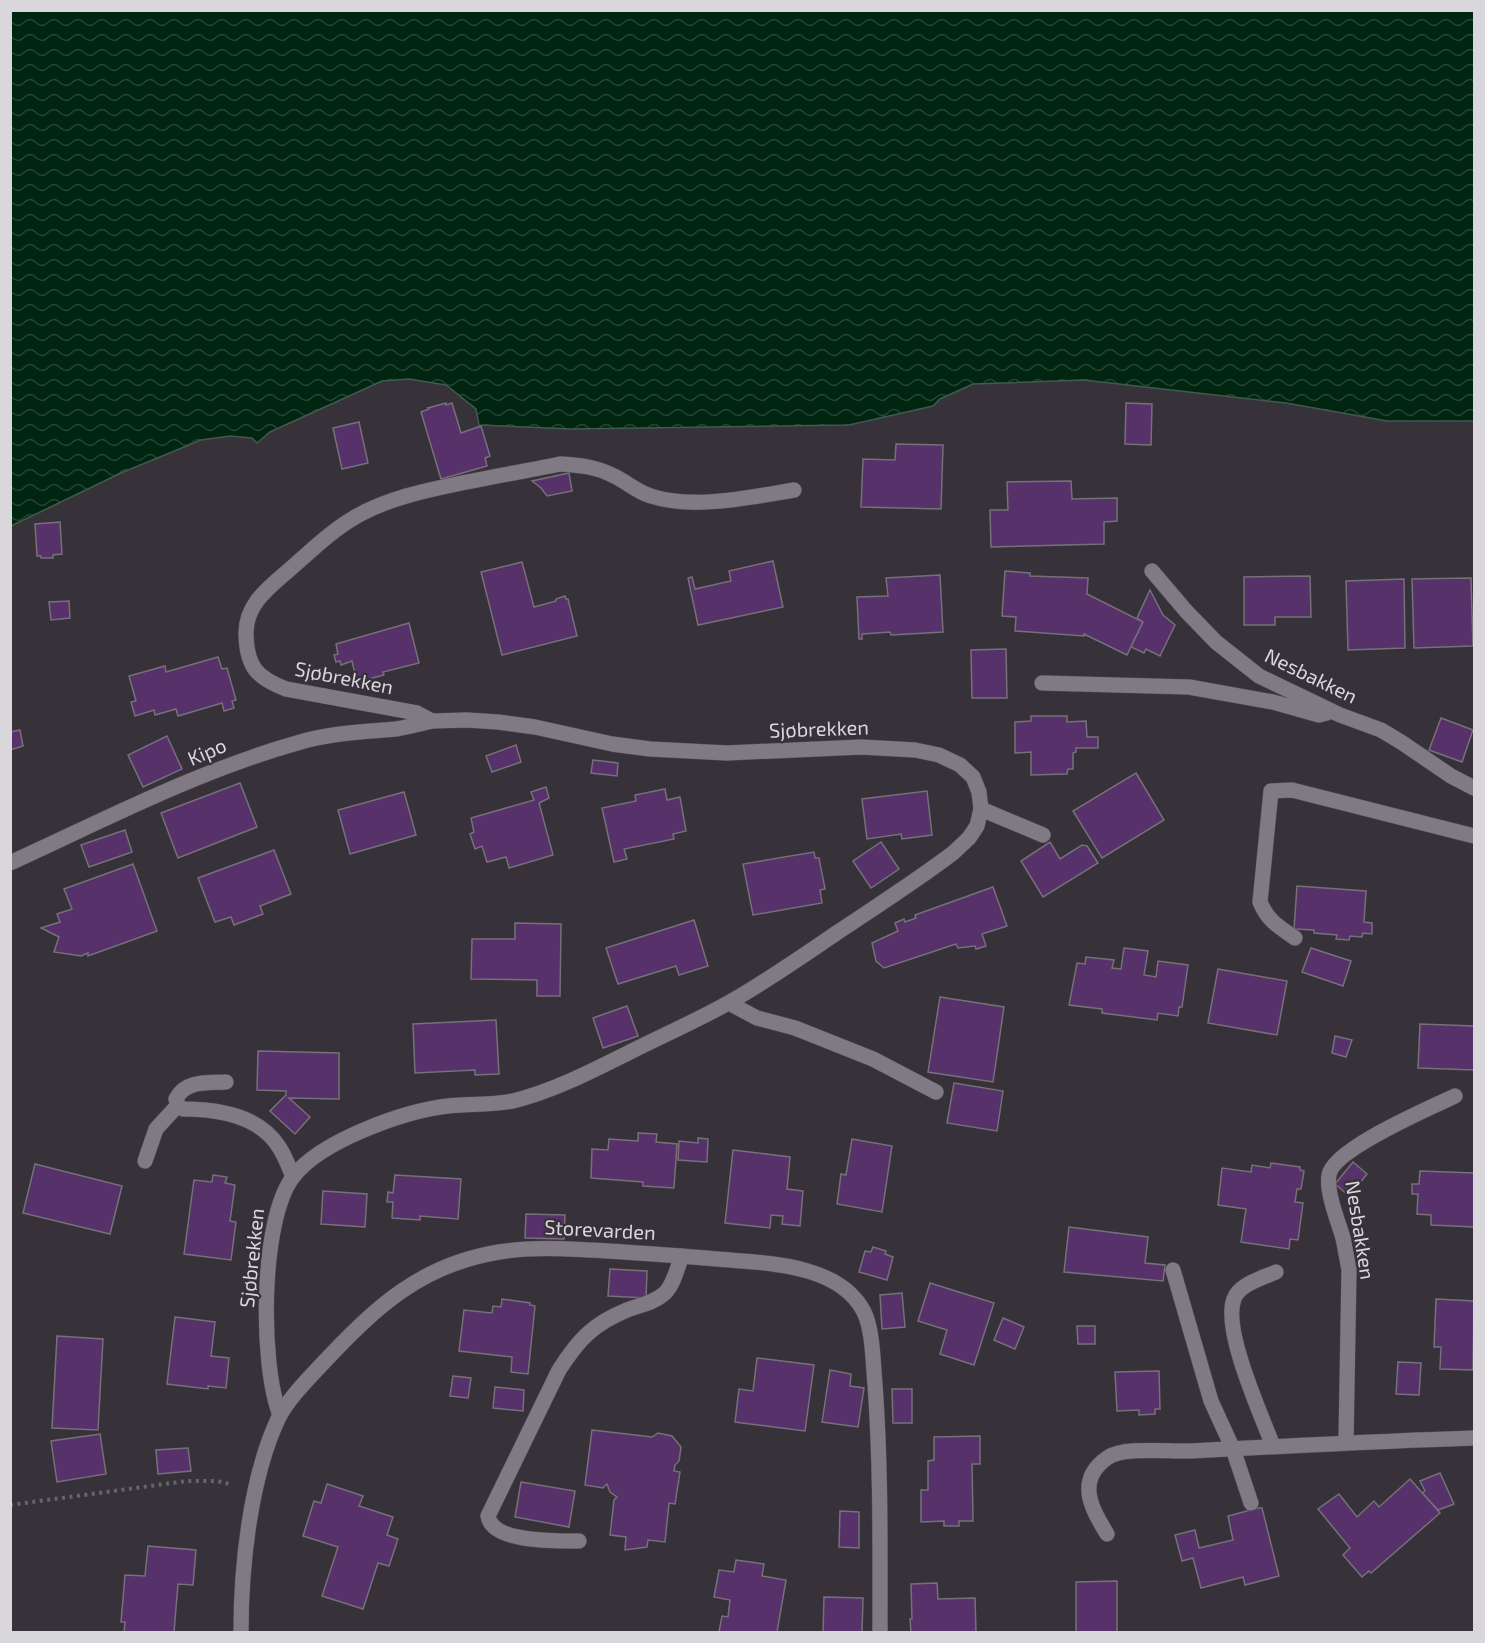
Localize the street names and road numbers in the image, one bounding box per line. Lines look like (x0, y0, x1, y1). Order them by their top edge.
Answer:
street label: Nesbakken (1261, 642, 1362, 708)
street label: Sjøbrekken (293, 656, 396, 698)
street label: Sjøbrekken (769, 714, 869, 742)
street label: Kipo (184, 732, 230, 770)
street label: Nesbakken (1341, 1179, 1381, 1281)
street label: Sjøbrekken (234, 1207, 268, 1309)
street label: Storevarden (544, 1214, 656, 1244)

